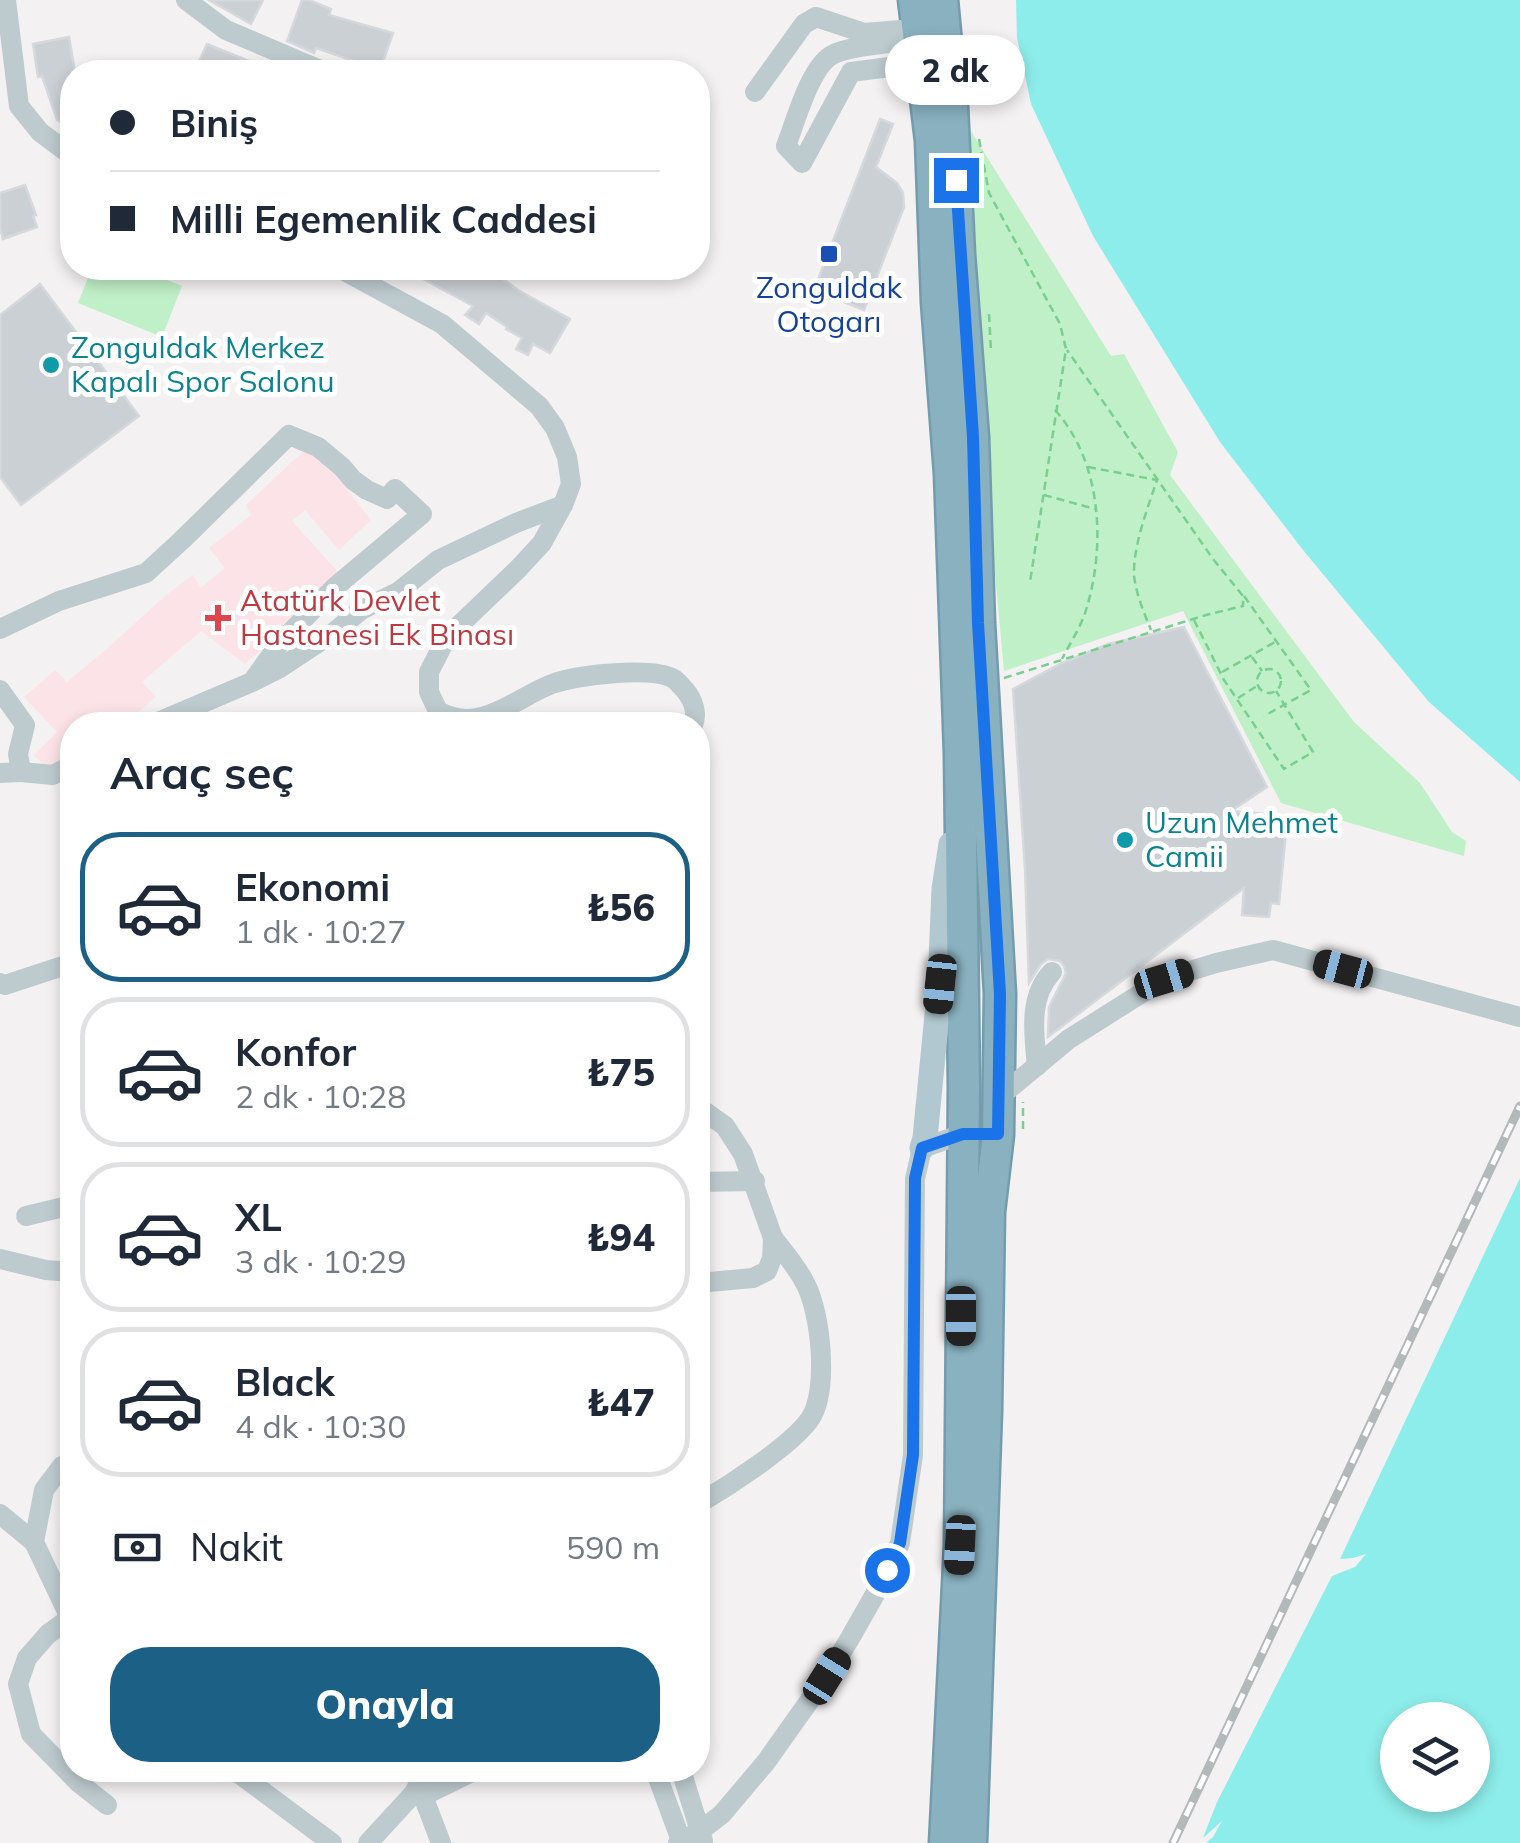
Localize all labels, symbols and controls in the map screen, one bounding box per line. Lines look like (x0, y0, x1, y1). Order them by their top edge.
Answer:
callout: 2 dk (886, 35, 1026, 105)
text: 2 dk (922, 50, 988, 90)
text: Biniş (170, 99, 258, 147)
route end (934, 158, 979, 203)
text: Milli Egemenlik Caddesi (170, 195, 597, 243)
marker: Zonguldak Otogarı (818, 243, 840, 265)
place label: Zonguldak Otogarı (756, 268, 903, 340)
place label: Zonguldak Merkez Kapalı Spor Salonu (71, 328, 335, 400)
marker: Zonguldak Merkez Kapalı Spor Salonu (40, 354, 62, 376)
place label: Atatürk Devlet Hastanesi Ek Binası (240, 581, 514, 653)
marker: Atatürk Devlet Hastanesi Ek Binası (205, 605, 231, 631)
text: Araç seç (110, 744, 294, 800)
place label: Uzun Mehmet Camii (1145, 803, 1338, 875)
marker: Uzun Mehmet Camii (1114, 829, 1136, 851)
icon: car (115, 862, 205, 952)
text: Ekonomi (235, 863, 390, 911)
text: ₺56 (587, 883, 655, 931)
text: 1 dk · 10:27 (235, 911, 406, 951)
car (1310, 947, 1376, 991)
car (922, 953, 958, 1015)
car (1131, 956, 1197, 1002)
icon: car (115, 1027, 205, 1117)
text: Konfor (235, 1028, 356, 1076)
text: ₺75 (587, 1048, 655, 1096)
text: 2 dk · 10:28 (235, 1076, 406, 1116)
icon: car (115, 1192, 205, 1282)
text: XL (235, 1193, 282, 1241)
text: ₺94 (587, 1213, 655, 1261)
text: 3 dk · 10:29 (235, 1241, 406, 1281)
car (946, 1286, 976, 1346)
icon: car (115, 1357, 205, 1447)
text: Black (235, 1358, 335, 1406)
text: ₺47 (587, 1378, 655, 1426)
text: 4 dk · 10:30 (235, 1406, 406, 1446)
car (943, 1514, 977, 1576)
icon: cash (110, 1520, 165, 1575)
text: Nakit (190, 1523, 283, 1571)
text: 590 m (566, 1527, 660, 1567)
route start (865, 1548, 910, 1593)
car (798, 1643, 856, 1709)
button: Onayla (110, 1647, 660, 1762)
map controls (1380, 1702, 1490, 1812)
button: layers (1380, 1702, 1490, 1812)

